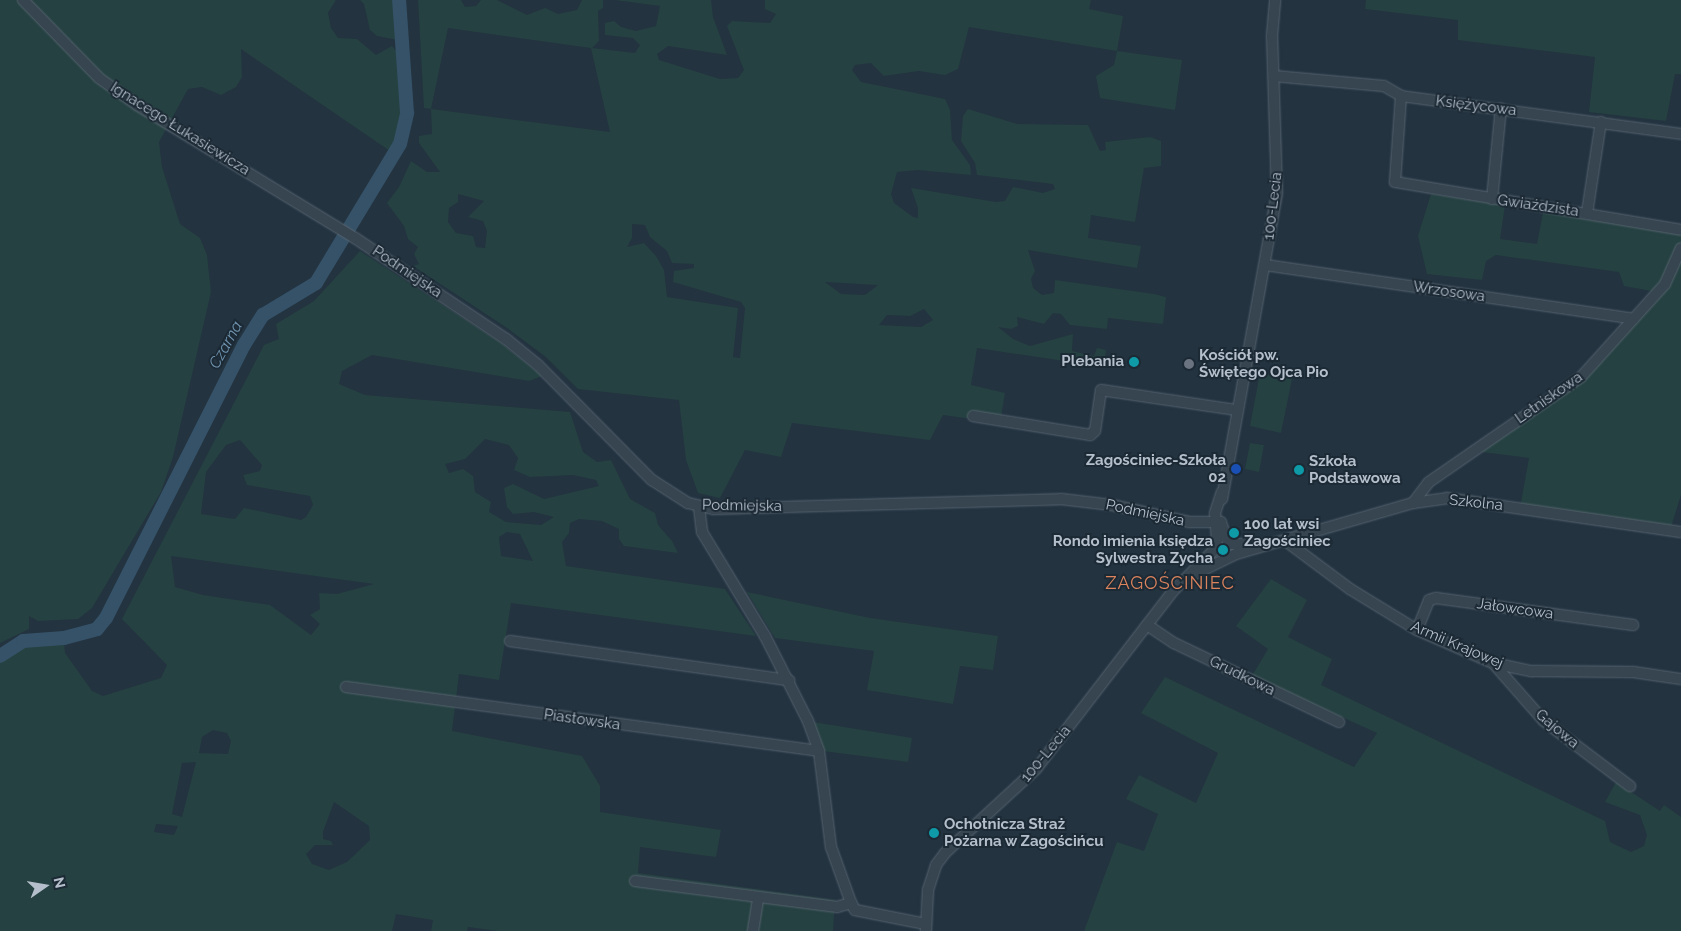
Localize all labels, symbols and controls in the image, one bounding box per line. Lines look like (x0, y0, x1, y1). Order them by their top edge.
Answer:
street label: Ignacego Łukasiewicza (107, 79, 253, 179)
street label: Księżycowa (1435, 92, 1517, 120)
street label: 100-Lecia (1260, 171, 1286, 241)
street label: Gwiaździsta (1496, 191, 1580, 221)
street label: Podmiejska (369, 242, 445, 302)
street label: Wrzosowa (1412, 278, 1486, 306)
water label: Czarna (205, 318, 247, 372)
place label: Kościół pw. Świętego Ojca Pio (1199, 346, 1328, 381)
place label: Plebania (1061, 353, 1124, 371)
marker: Plebania (1128, 356, 1140, 368)
marker: Kościół pw. Świętego Ojca Pio (1183, 358, 1195, 370)
street label: Letniskowa (1512, 368, 1586, 428)
place label: Zagościniec-Szkoła 02 (1086, 451, 1226, 486)
place label: Szkoła Podstawowa (1309, 452, 1401, 487)
marker: Zagościniec-Szkoła 02 (1230, 463, 1242, 475)
marker: Szkoła Podstawowa (1293, 464, 1305, 476)
street label: Szkolna (1448, 491, 1504, 515)
street label: Podmiejska (702, 496, 782, 516)
street label: Podmiejska (1104, 496, 1186, 530)
place label: 100 lat wsi Zagościniec (1244, 515, 1331, 550)
marker: 100 lat wsi Zagościniec (1228, 527, 1240, 539)
place label: Rondo imienia księdza Sylwestra Zycha (1053, 532, 1213, 567)
marker: Rondo imienia księdza Sylwestra Zycha (1217, 544, 1229, 556)
district label: ZAGOŚCINIEC (1104, 572, 1236, 594)
street label: Jałowcowa (1476, 595, 1554, 623)
street label: Armii Krajowej (1408, 617, 1506, 673)
street label: Grudkowa (1206, 652, 1278, 700)
street label: Piastowska (543, 706, 621, 734)
street label: Gajowa (1532, 706, 1582, 752)
street label: 100-Lecia (1017, 722, 1075, 786)
place label: Ochotnicza Straż Pożarna w Zagościńcu (944, 815, 1104, 850)
marker: Ochotnicza Straż Pożarna w Zagościńcu (928, 827, 940, 839)
north arrow (20, 861, 70, 911)
text: N (51, 876, 69, 890)

